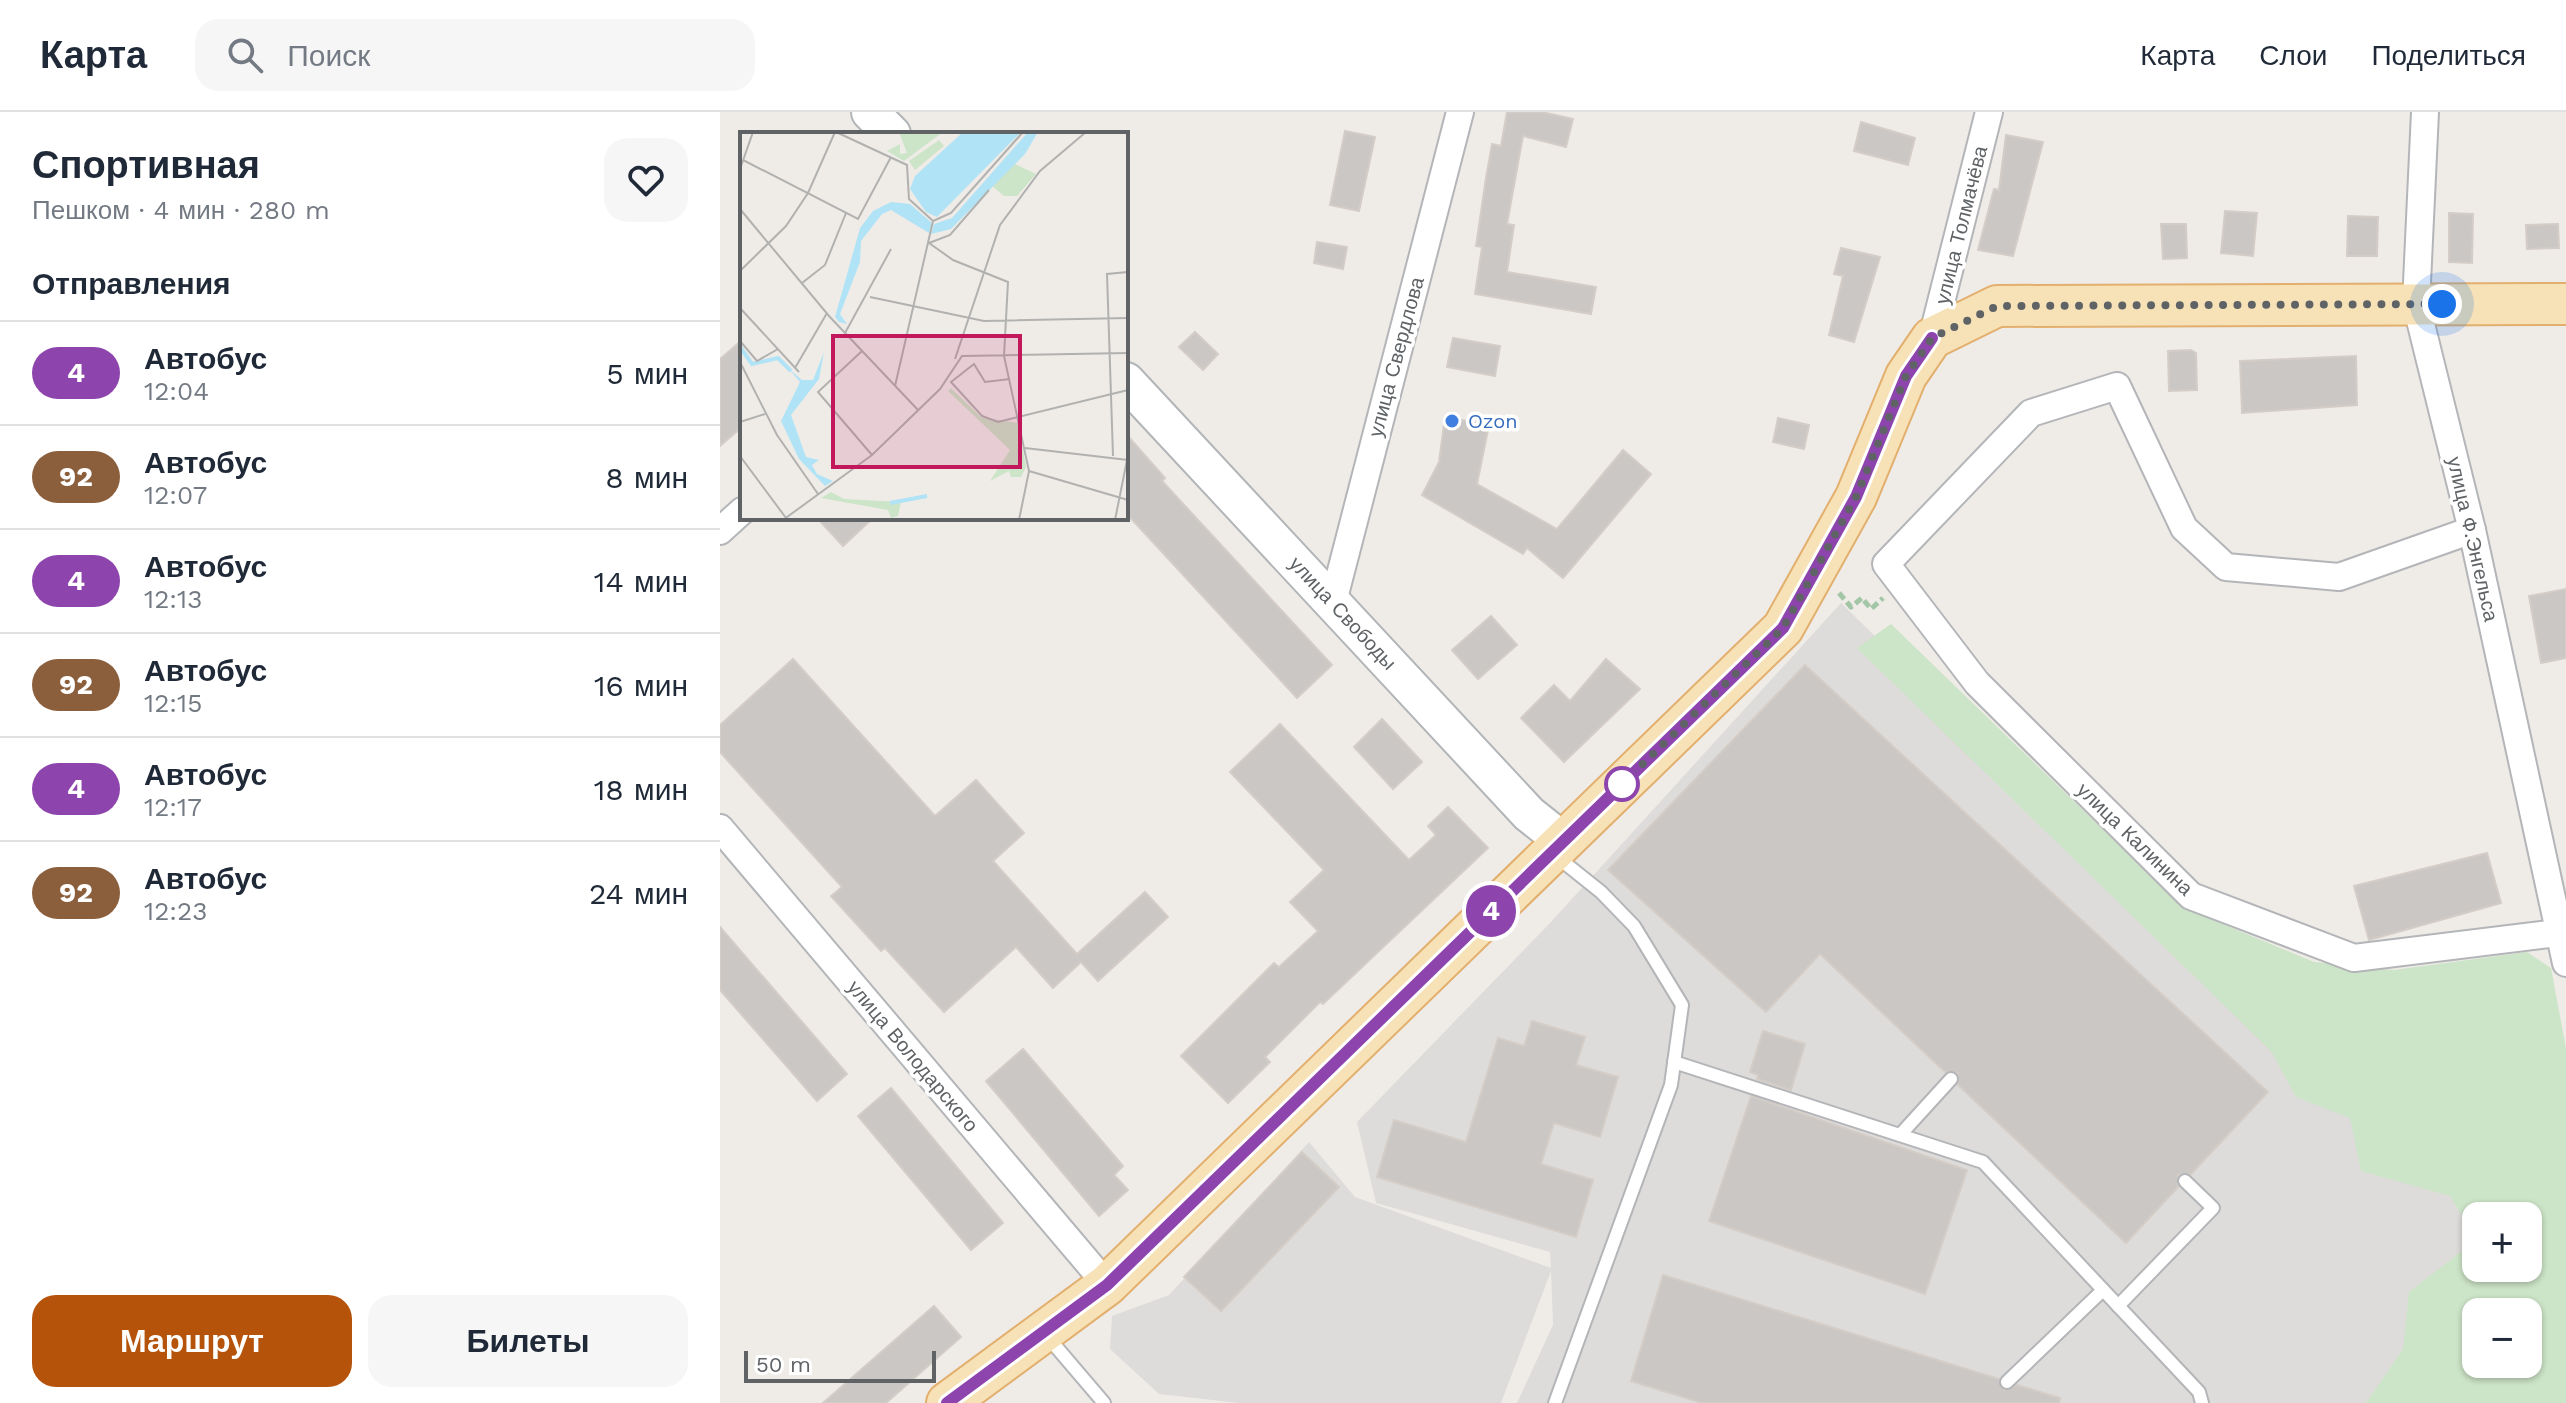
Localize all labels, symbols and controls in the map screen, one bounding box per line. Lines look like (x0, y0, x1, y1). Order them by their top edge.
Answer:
search box (195, 19, 755, 91)
text: Карта (40, 33, 147, 77)
icon: search (223, 33, 267, 77)
text: Поиск (287, 38, 370, 73)
text: Карта (2140, 39, 2215, 72)
text: Слои (2259, 39, 2327, 72)
text: Поделиться (2371, 39, 2526, 72)
inset map (740, 132, 1128, 520)
button: heart (604, 138, 688, 222)
text: Спортивная (32, 143, 260, 187)
street label: улица Толмачёва (1930, 143, 1992, 307)
text: Пешком · 4 мин · 280 m (32, 195, 330, 225)
text: Отправления (32, 266, 231, 301)
street label: улица Свердлова (1363, 274, 1429, 440)
your location (2422, 284, 2462, 324)
text: Автобус (144, 341, 267, 376)
text: 4 (67, 356, 85, 389)
text: 5 мин (606, 356, 688, 391)
text: 12:04 (144, 376, 209, 406)
place label: Ozon (1468, 409, 1518, 433)
marker: Ozon (1443, 412, 1461, 430)
text: Автобус (144, 445, 267, 480)
street label: улица Ф.Энгельса (2442, 454, 2504, 625)
text: 92 (59, 460, 93, 493)
text: 8 мин (605, 460, 688, 495)
text: 12:07 (144, 480, 207, 510)
text: Автобус (144, 549, 267, 584)
street label: улица Свободы (1284, 551, 1402, 675)
text: 4 (67, 564, 85, 597)
text: 14 мин (594, 564, 688, 599)
text: 12:13 (144, 584, 202, 614)
text: Автобус (144, 653, 267, 688)
text: 92 (59, 668, 93, 701)
text: 16 мин (594, 668, 688, 703)
text: 12:15 (144, 688, 202, 718)
text: Автобус (144, 757, 267, 792)
unlabelled marker (1605, 767, 1639, 801)
text: 4 (67, 772, 85, 805)
text: 18 мин (594, 772, 688, 807)
street label: улица Калинина (2072, 778, 2199, 901)
text: 12:17 (144, 792, 202, 822)
text: Автобус (144, 861, 267, 896)
text: 92 (59, 876, 93, 909)
text: 24 мин (589, 876, 688, 911)
line badge: 4 (1465, 885, 1517, 937)
text: 4 (1482, 894, 1500, 927)
text: 12:23 (144, 896, 207, 926)
street label: улица Володарского (843, 975, 983, 1137)
map controls (2462, 1202, 2542, 1378)
button: + (2462, 1202, 2542, 1282)
button: Маршрут (32, 1295, 352, 1387)
button: Билеты (368, 1295, 688, 1387)
button: − (2462, 1298, 2542, 1378)
scale bar (744, 1347, 936, 1383)
text: 50 m (756, 1352, 811, 1377)

